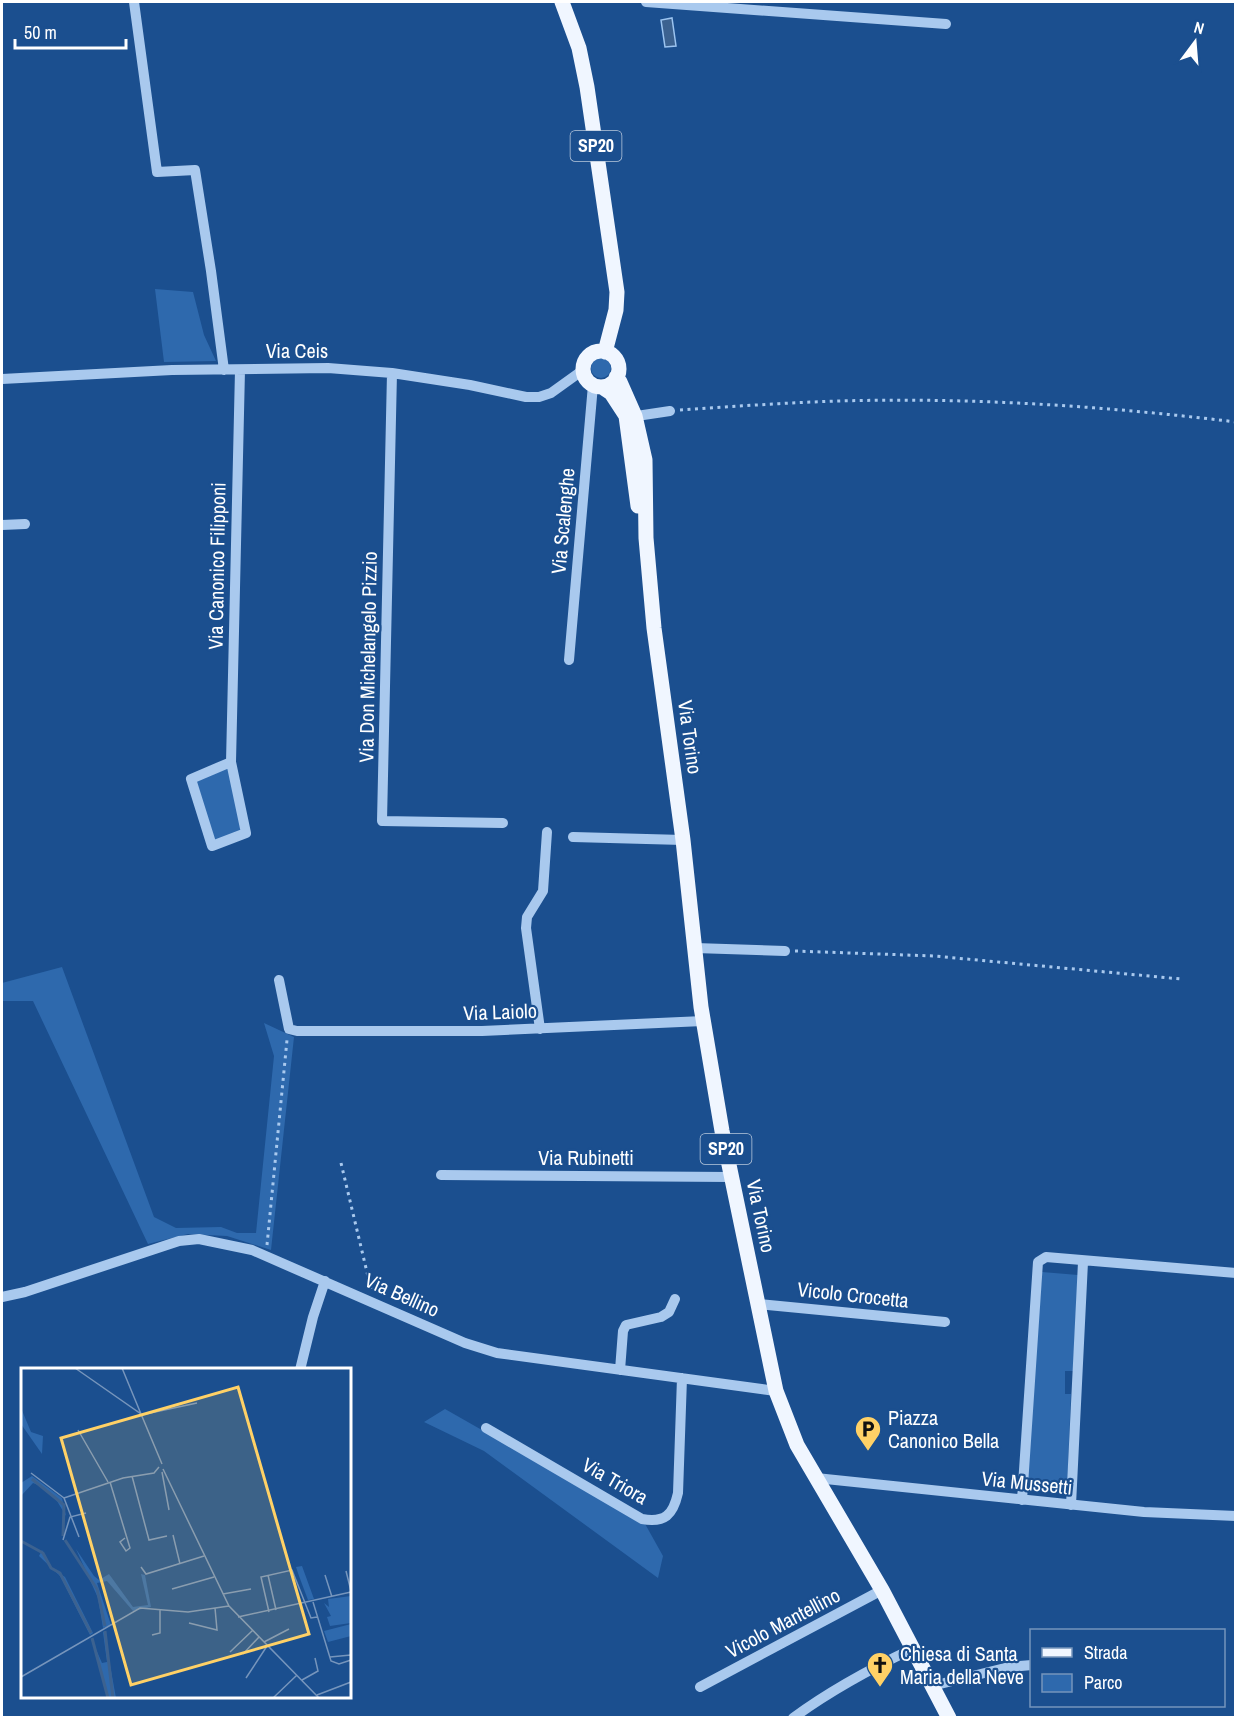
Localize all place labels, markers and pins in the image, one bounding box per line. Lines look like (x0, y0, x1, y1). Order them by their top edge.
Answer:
place label: Piazza Canonico Bella (888, 1404, 999, 1454)
parking icon: Piazza Canonico Bella (853, 1414, 883, 1452)
place label: Chiesa di Santa Maria della Neve (900, 1640, 1024, 1690)
church icon: Chiesa di Santa Maria della Neve (865, 1650, 895, 1688)

